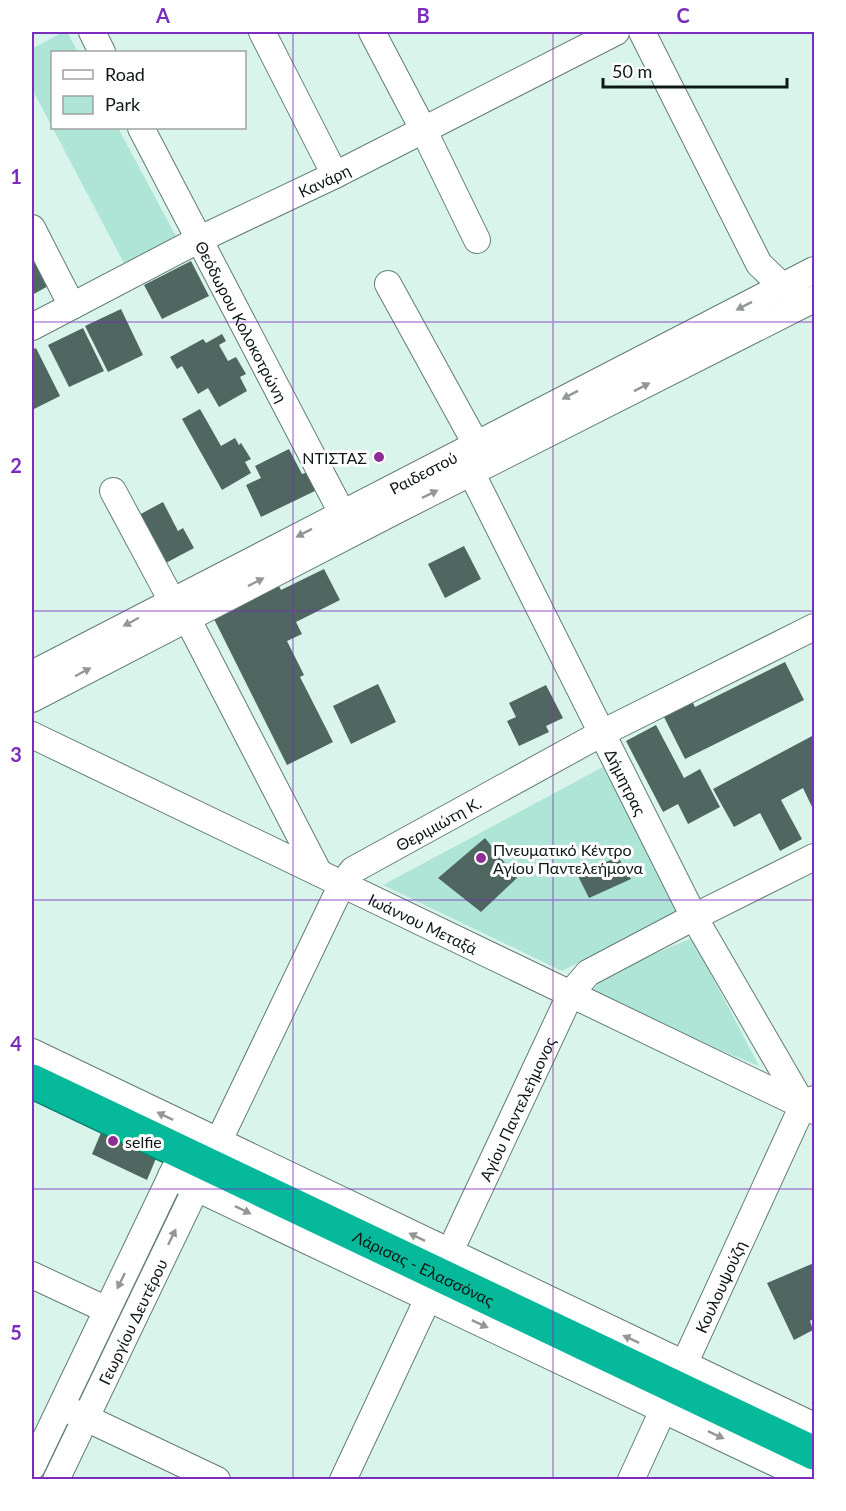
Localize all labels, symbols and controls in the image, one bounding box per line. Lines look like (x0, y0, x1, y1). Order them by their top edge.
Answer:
text: A (155, 3, 170, 27)
text: B (416, 3, 430, 27)
text: C (676, 3, 690, 27)
legend (51, 51, 246, 129)
scale bar (603, 51, 788, 89)
text: 50 m (612, 60, 652, 82)
text: Road (105, 63, 145, 85)
text: Park (105, 93, 141, 115)
street label: Κανάρη (295, 159, 353, 201)
text: 1 (10, 164, 22, 188)
street label: Θεόδωρου Κολοκοτρώνη (192, 237, 292, 405)
one-way arrow (735, 301, 752, 311)
one-way arrow (633, 382, 650, 391)
one-way arrow (562, 391, 579, 400)
street label: Ραιδεστού (386, 447, 460, 497)
place label: ΝΤΙΣΤΑΣ (302, 448, 367, 467)
marker: ΝΤΙΣΤΑΣ (372, 450, 386, 464)
text: 2 (10, 453, 22, 477)
one-way arrow (422, 489, 439, 498)
one-way arrow (295, 528, 312, 538)
one-way arrow (248, 577, 265, 587)
one-way arrow (122, 618, 139, 627)
one-way arrow (75, 667, 92, 677)
text: 3 (10, 742, 22, 766)
street label: Δήμητρας (602, 745, 651, 819)
street label: Θεριμιώτη Κ. (392, 792, 484, 854)
place label: Πνευματικό Κέντρο Αγίου Παντελεήμονα (493, 840, 644, 877)
marker: Πνευματικό Κέντρο Αγίου Παντελεήμονα (474, 851, 488, 865)
street label: Ιωάννου Μεταξά (366, 889, 481, 958)
text: 4 (10, 1031, 22, 1055)
street label: Αγίου Παντελεήμονος (475, 1033, 559, 1184)
one-way arrow (157, 1112, 174, 1121)
place label: selfie (125, 1132, 162, 1151)
marker: selfie (106, 1134, 120, 1148)
one-way arrow (234, 1206, 251, 1215)
street label: Λάρισας - Ελασσόνας (350, 1226, 498, 1309)
one-way arrow (168, 1229, 177, 1246)
one-way arrow (408, 1233, 425, 1242)
street label: Κουλουψούζη (690, 1237, 749, 1336)
street label: Γεωργίου Δευτέρου (94, 1255, 170, 1387)
one-way arrow (116, 1273, 125, 1290)
text: 5 (10, 1320, 22, 1344)
one-way arrow (472, 1320, 489, 1329)
one-way arrow (623, 1334, 640, 1343)
one-way arrow (707, 1431, 724, 1440)

